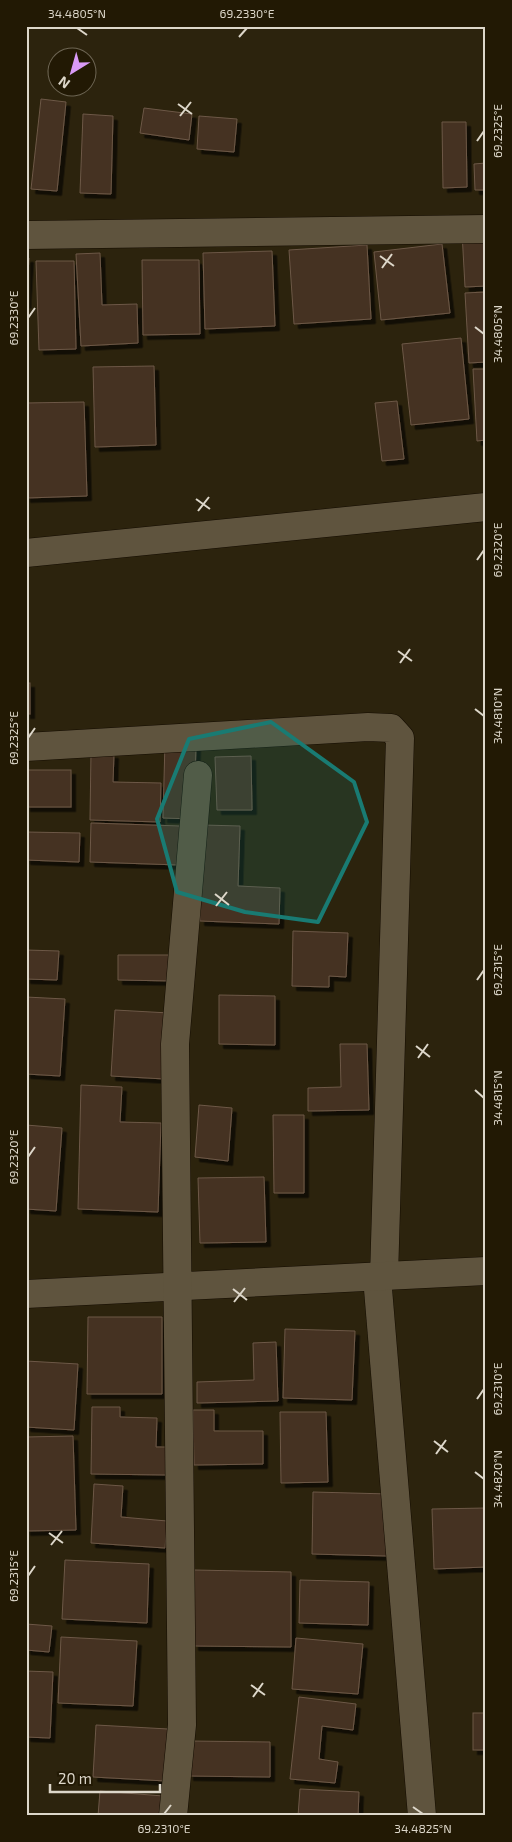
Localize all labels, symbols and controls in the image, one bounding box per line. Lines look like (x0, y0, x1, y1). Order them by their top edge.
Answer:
text: 34.4805°N (48, 6, 106, 20)
text: 69.2330°E (220, 6, 275, 20)
north arrow (48, 48, 98, 98)
text: N (55, 73, 73, 93)
text: 69.2325°E (490, 104, 504, 158)
text: 69.2330°E (6, 290, 20, 345)
text: 34.4805°N (490, 305, 504, 363)
text: 69.2320°E (490, 522, 504, 577)
text: 34.4810°N (490, 688, 504, 744)
text: 69.2325°E (6, 711, 20, 765)
text: 69.2315°E (490, 944, 504, 996)
text: 34.4815°N (490, 1070, 504, 1126)
text: 69.2320°E (6, 1129, 20, 1184)
text: 69.2310°E (490, 1362, 504, 1415)
text: 34.4820°N (490, 1450, 504, 1508)
text: 69.2315°E (6, 1550, 20, 1602)
scale bar (50, 1762, 160, 1794)
text: 20 m (58, 1769, 92, 1787)
text: 69.2310°E (138, 1821, 191, 1835)
text: 34.4825°N (394, 1821, 452, 1835)

